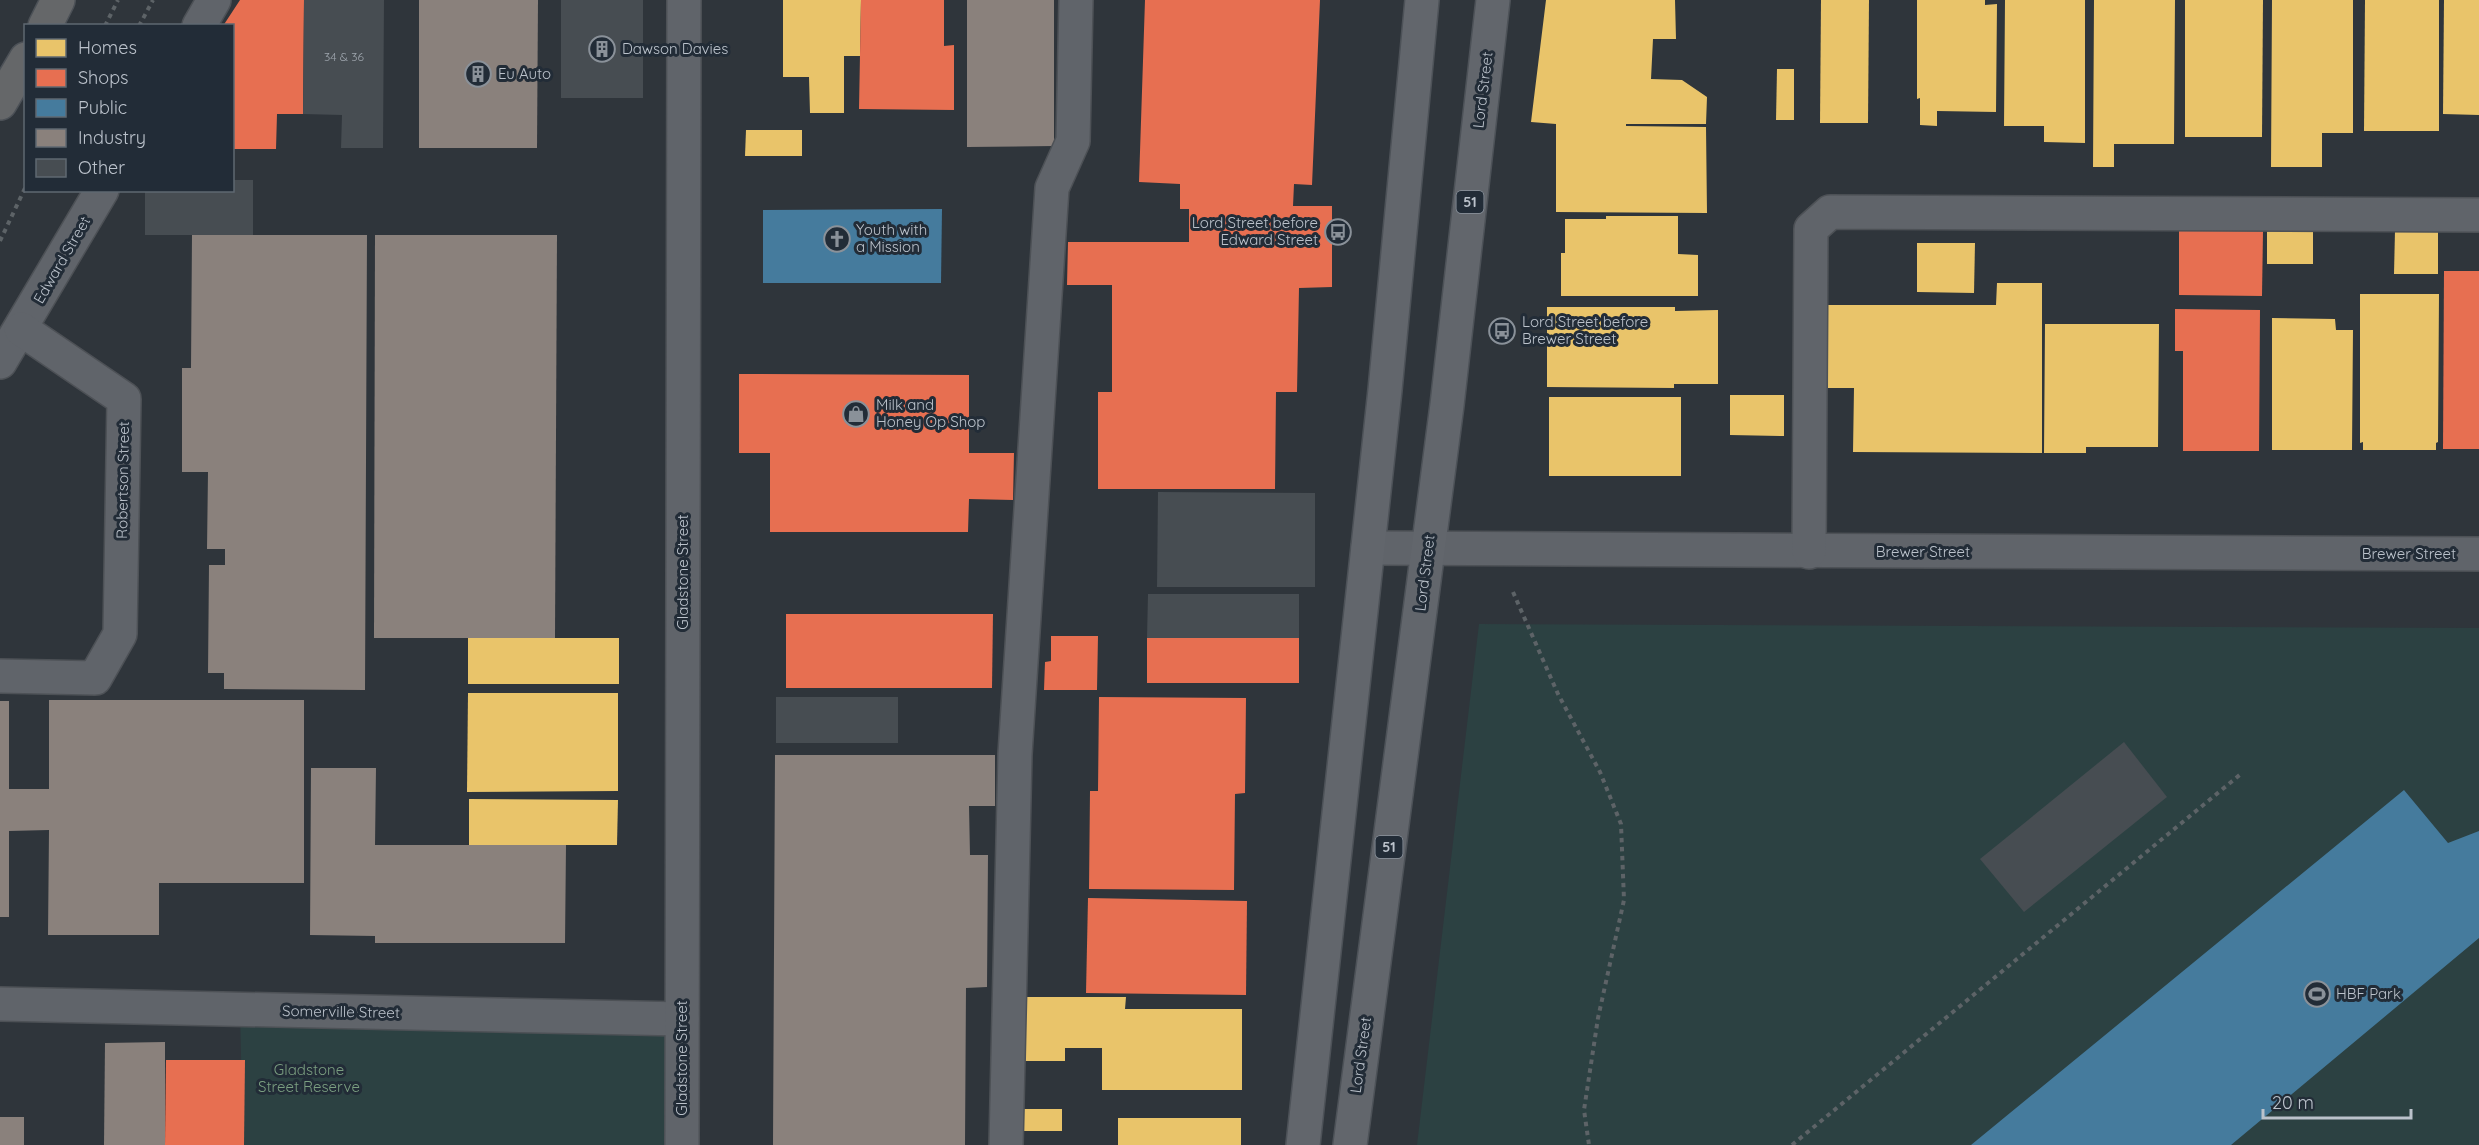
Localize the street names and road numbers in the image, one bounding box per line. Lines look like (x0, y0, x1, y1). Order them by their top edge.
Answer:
street label: Lord Street (1468, 51, 1497, 129)
road number: 51 (1456, 191, 1484, 213)
street label: Edward Street (29, 213, 94, 307)
street label: Robertson Street (112, 421, 133, 539)
street label: Gladstone Street (673, 514, 692, 630)
street label: Lord Street (1410, 534, 1439, 612)
street label: Brewer Street (1876, 542, 1970, 561)
street label: Brewer Street (2362, 544, 2456, 563)
road number: 51 (1376, 836, 1402, 858)
street label: Gladstone Street (672, 1000, 691, 1116)
street label: Somerville Street (282, 1001, 400, 1022)
street label: Lord Street (1346, 1016, 1375, 1094)

